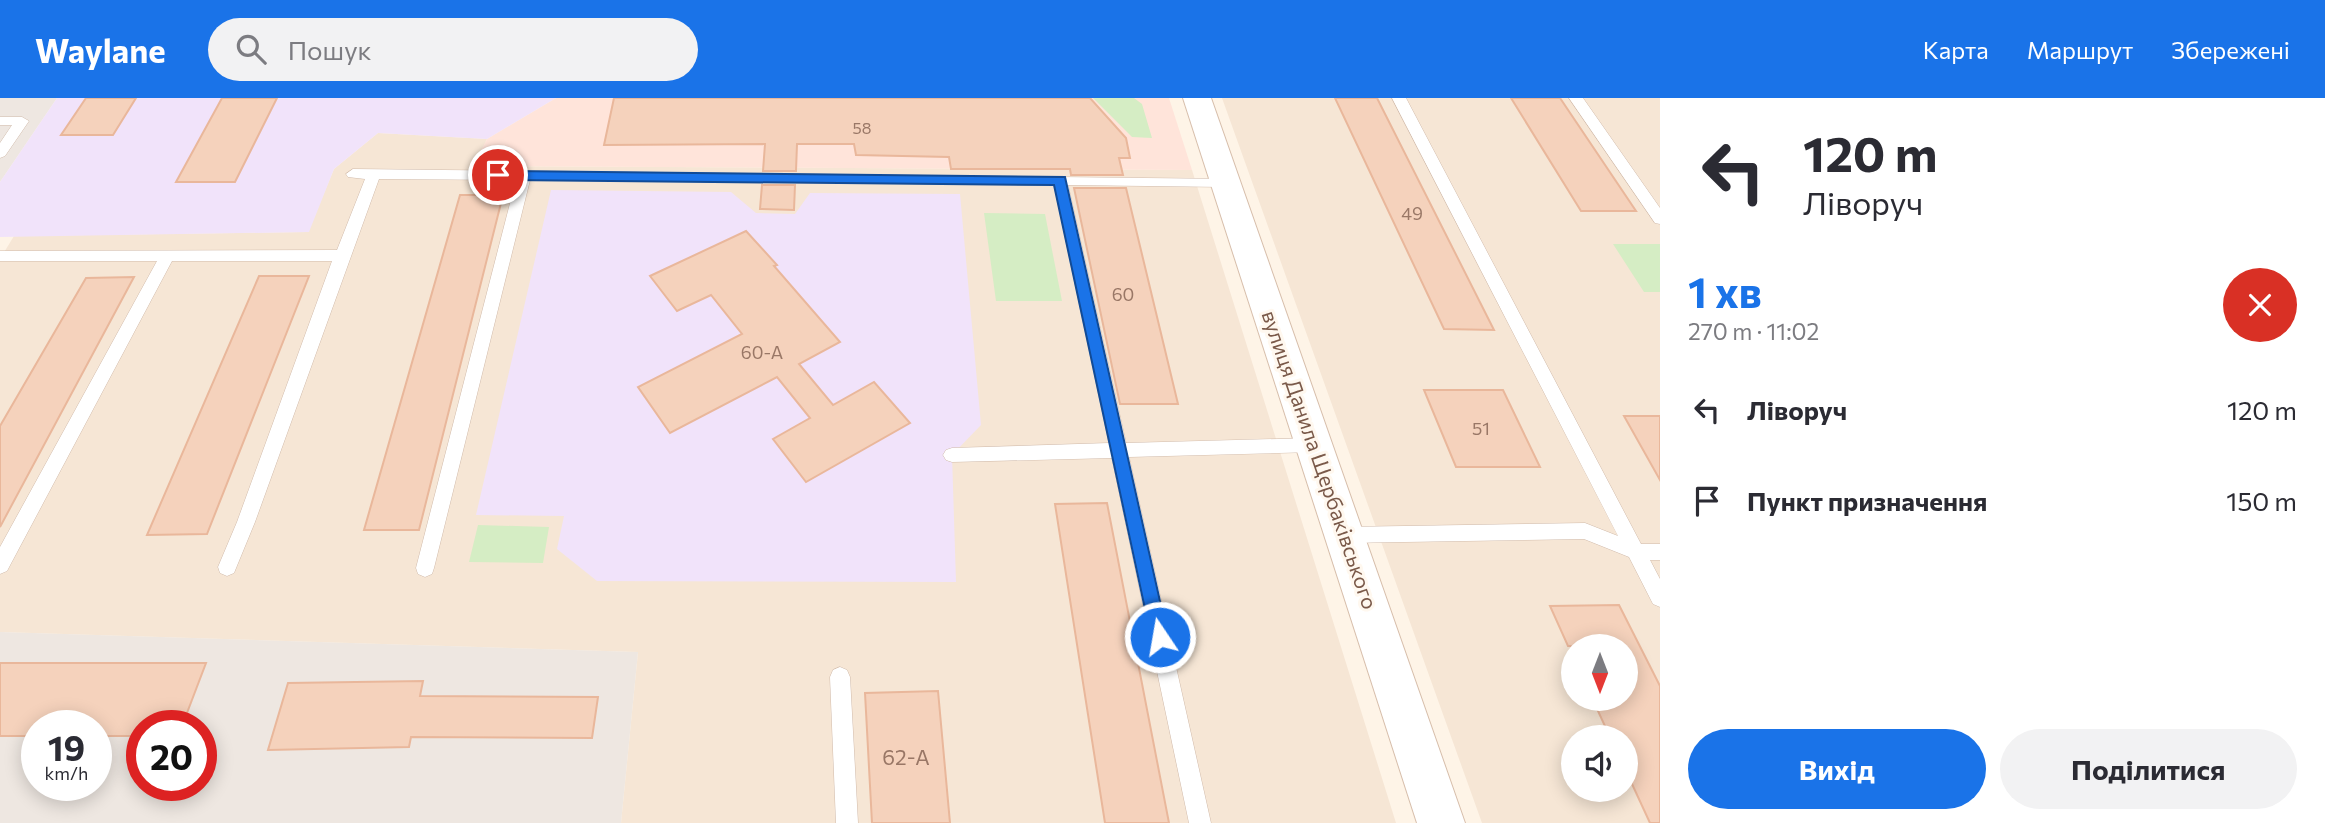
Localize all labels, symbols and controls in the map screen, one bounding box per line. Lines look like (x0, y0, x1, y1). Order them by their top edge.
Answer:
search box (208, 18, 698, 81)
text: Waylane (35, 29, 166, 70)
icon: search (232, 30, 270, 68)
text: Пошук (288, 34, 372, 65)
text: Карта (1923, 35, 1989, 64)
text: Маршрут (2027, 35, 2133, 64)
text: Збережені (2171, 35, 2290, 64)
house number: 58 (853, 118, 871, 137)
text: 120 m (1803, 122, 1937, 182)
icon: left (1688, 126, 1779, 217)
pin (468, 145, 528, 205)
icon: arrive (479, 156, 517, 194)
text: Ліворуч (1803, 182, 1923, 222)
house number: 49 (1401, 202, 1423, 224)
text: 1 хв (1688, 265, 1762, 317)
button: close (2223, 268, 2297, 342)
house number: 60 (1112, 283, 1134, 305)
street label: вулиця Данила Щербаківського (1257, 307, 1383, 612)
text: 270 m · 11:02 (1688, 317, 1819, 345)
house number: 60-А (741, 341, 783, 363)
icon: left (1688, 391, 1726, 429)
text: Ліворуч (1747, 394, 1847, 425)
text: 120 m (2227, 394, 2297, 425)
house number: 51 (1472, 417, 1490, 439)
icon: arrive (1688, 482, 1726, 520)
text: Пункт призначення (1747, 485, 1987, 516)
text: 150 m (2226, 485, 2297, 516)
position arrow (1123, 600, 1197, 674)
north arrow (1561, 634, 1638, 710)
map controls (1561, 634, 1638, 802)
speed limit sign: 20 (126, 710, 217, 801)
text: 19 (48, 725, 85, 768)
button: sound (1561, 725, 1638, 802)
button: Вихід (1688, 729, 1986, 809)
button: Поділитися (2000, 729, 2297, 809)
house number: 62-А (882, 744, 930, 769)
text: km/h (45, 762, 88, 784)

